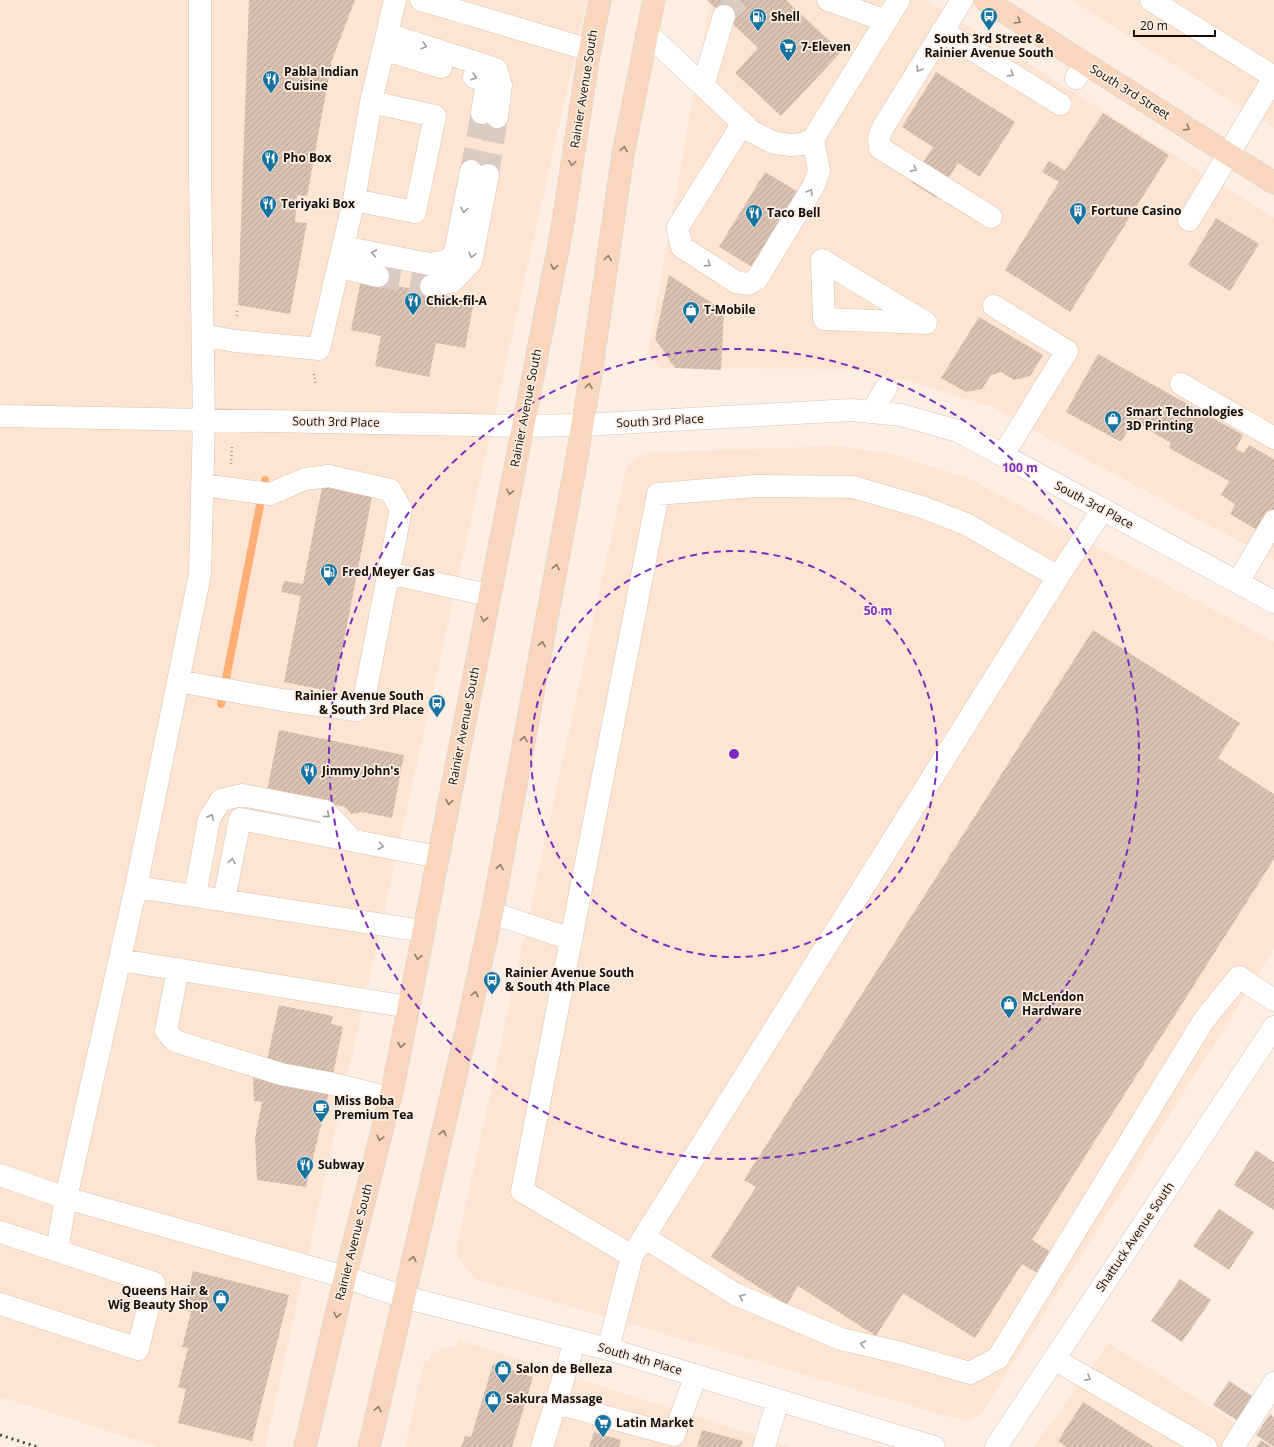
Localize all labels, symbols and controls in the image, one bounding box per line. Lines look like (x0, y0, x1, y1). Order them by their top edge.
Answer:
bus stop icon: South 3rd Street & Rainier Avenue South (979, 6, 999, 31)
fuel station icon: Shell (748, 7, 768, 32)
place label: Shell (771, 8, 800, 25)
scale bar (1134, 12, 1215, 38)
one-way arrow (1014, 16, 1021, 24)
text: 20 m (1140, 17, 1168, 34)
street label: Rainier Avenue South (566, 28, 601, 149)
place label: South 3rd Street & Rainier Avenue South (924, 30, 1054, 61)
supermarket icon: 7-Eleven (778, 37, 798, 62)
place label: 7-Eleven (801, 38, 851, 55)
one-way arrow (421, 41, 428, 50)
street label: South 3rd Street (1087, 60, 1174, 123)
place label: Pabla Indian Cuisine (284, 63, 359, 94)
one-way arrow (916, 65, 924, 72)
restaurant icon: Pabla Indian Cuisine (261, 69, 281, 94)
one-way arrow (1007, 69, 1014, 77)
one-way arrow (470, 72, 477, 81)
one-way arrow (1183, 123, 1190, 131)
one-way arrow (620, 146, 628, 152)
restaurant icon: Pho Box (260, 148, 280, 173)
place label: Pho Box (283, 149, 331, 166)
one-way arrow (568, 160, 577, 166)
one-way arrow (910, 164, 917, 172)
one-way arrow (805, 189, 812, 196)
restaurant icon: Teriyaki Box (258, 194, 278, 219)
place label: Teriyaki Box (281, 195, 355, 212)
building icon: Fortune Casino (1068, 201, 1088, 226)
place label: Fortune Casino (1091, 202, 1182, 219)
restaurant icon: Taco Bell (744, 203, 764, 228)
place label: Taco Bell (767, 204, 820, 221)
one-way arrow (460, 207, 468, 213)
one-way arrow (371, 250, 377, 258)
one-way arrow (469, 252, 477, 258)
one-way arrow (603, 255, 612, 261)
one-way arrow (704, 259, 711, 267)
one-way arrow (550, 264, 559, 270)
restaurant icon: Chick-fil-A (403, 291, 423, 316)
place label: Chick-fil-A (426, 292, 487, 309)
shop icon: T-Mobile (681, 300, 701, 325)
place label: T-Mobile (704, 301, 756, 318)
street label: Rainier Avenue South (506, 347, 545, 468)
one-way arrow (584, 383, 593, 389)
place label: Smart Technologies 3D Printing (1126, 403, 1243, 434)
shop icon: Smart Technologies 3D Printing (1103, 409, 1123, 434)
street label: South 3rd Place (616, 410, 704, 431)
street label: South 3rd Place (292, 412, 380, 431)
text: 100 m (1002, 459, 1038, 476)
street label: South 3rd Place (1052, 477, 1137, 533)
one-way arrow (506, 489, 514, 495)
fuel station icon: Fred Meyer Gas (319, 562, 339, 587)
place label: Fred Meyer Gas (342, 563, 435, 580)
one-way arrow (551, 564, 560, 570)
text: 50 m (864, 602, 892, 619)
one-way arrow (481, 616, 489, 623)
one-way arrow (537, 641, 545, 648)
street label: Rainier Avenue South (444, 665, 483, 786)
place label: Rainier Avenue South & South 3rd Place (295, 687, 424, 718)
bus stop icon: Rainier Avenue South & South 3rd Place (427, 693, 447, 718)
one-way arrow (519, 736, 528, 742)
centre of rings (727, 747, 741, 761)
restaurant icon: Jimmy John's (299, 761, 319, 786)
place label: Jimmy John's (321, 762, 400, 779)
one-way arrow (445, 799, 453, 805)
one-way arrow (322, 811, 330, 818)
one-way arrow (206, 813, 214, 821)
one-way arrow (378, 841, 384, 849)
one-way arrow (227, 858, 235, 864)
one-way arrow (496, 864, 504, 870)
one-way arrow (415, 954, 423, 960)
place label: Rainier Avenue South & South 4th Place (505, 964, 634, 995)
bus stop icon: Rainier Avenue South & South 4th Place (482, 970, 502, 995)
place label: McLendon Hardware (1022, 988, 1084, 1019)
one-way arrow (470, 991, 478, 997)
shop icon: McLendon Hardware (999, 994, 1019, 1019)
one-way arrow (397, 1042, 406, 1049)
place label: Miss Boba Premium Tea (334, 1092, 414, 1123)
cafe icon: Miss Boba Premium Tea (311, 1098, 331, 1123)
one-way arrow (438, 1129, 446, 1136)
one-way arrow (376, 1134, 385, 1141)
restaurant icon: Subway (295, 1155, 315, 1180)
place label: Subway (318, 1156, 365, 1173)
street label: Shattuck Avenue South (1091, 1178, 1178, 1295)
street label: Rainier Avenue South (331, 1182, 376, 1302)
one-way arrow (408, 1256, 417, 1263)
place label: Queens Hair & Wig Beauty Shop (108, 1282, 208, 1313)
shop icon: Queens Hair & Wig Beauty Shop (211, 1288, 231, 1313)
one-way arrow (739, 1293, 746, 1301)
one-way arrow (333, 1312, 341, 1318)
street label: South 4th Place (596, 1338, 685, 1379)
one-way arrow (859, 1341, 866, 1349)
shop icon: Salon de Belleza (493, 1359, 513, 1384)
place label: Salon de Belleza (516, 1360, 612, 1377)
one-way arrow (1084, 1374, 1091, 1381)
shop icon: Sakura Massage (483, 1389, 503, 1414)
place label: Sakura Massage (506, 1390, 603, 1407)
one-way arrow (374, 1406, 382, 1412)
supermarket icon: Latin Market (593, 1413, 613, 1438)
place label: Latin Market (616, 1414, 694, 1431)

